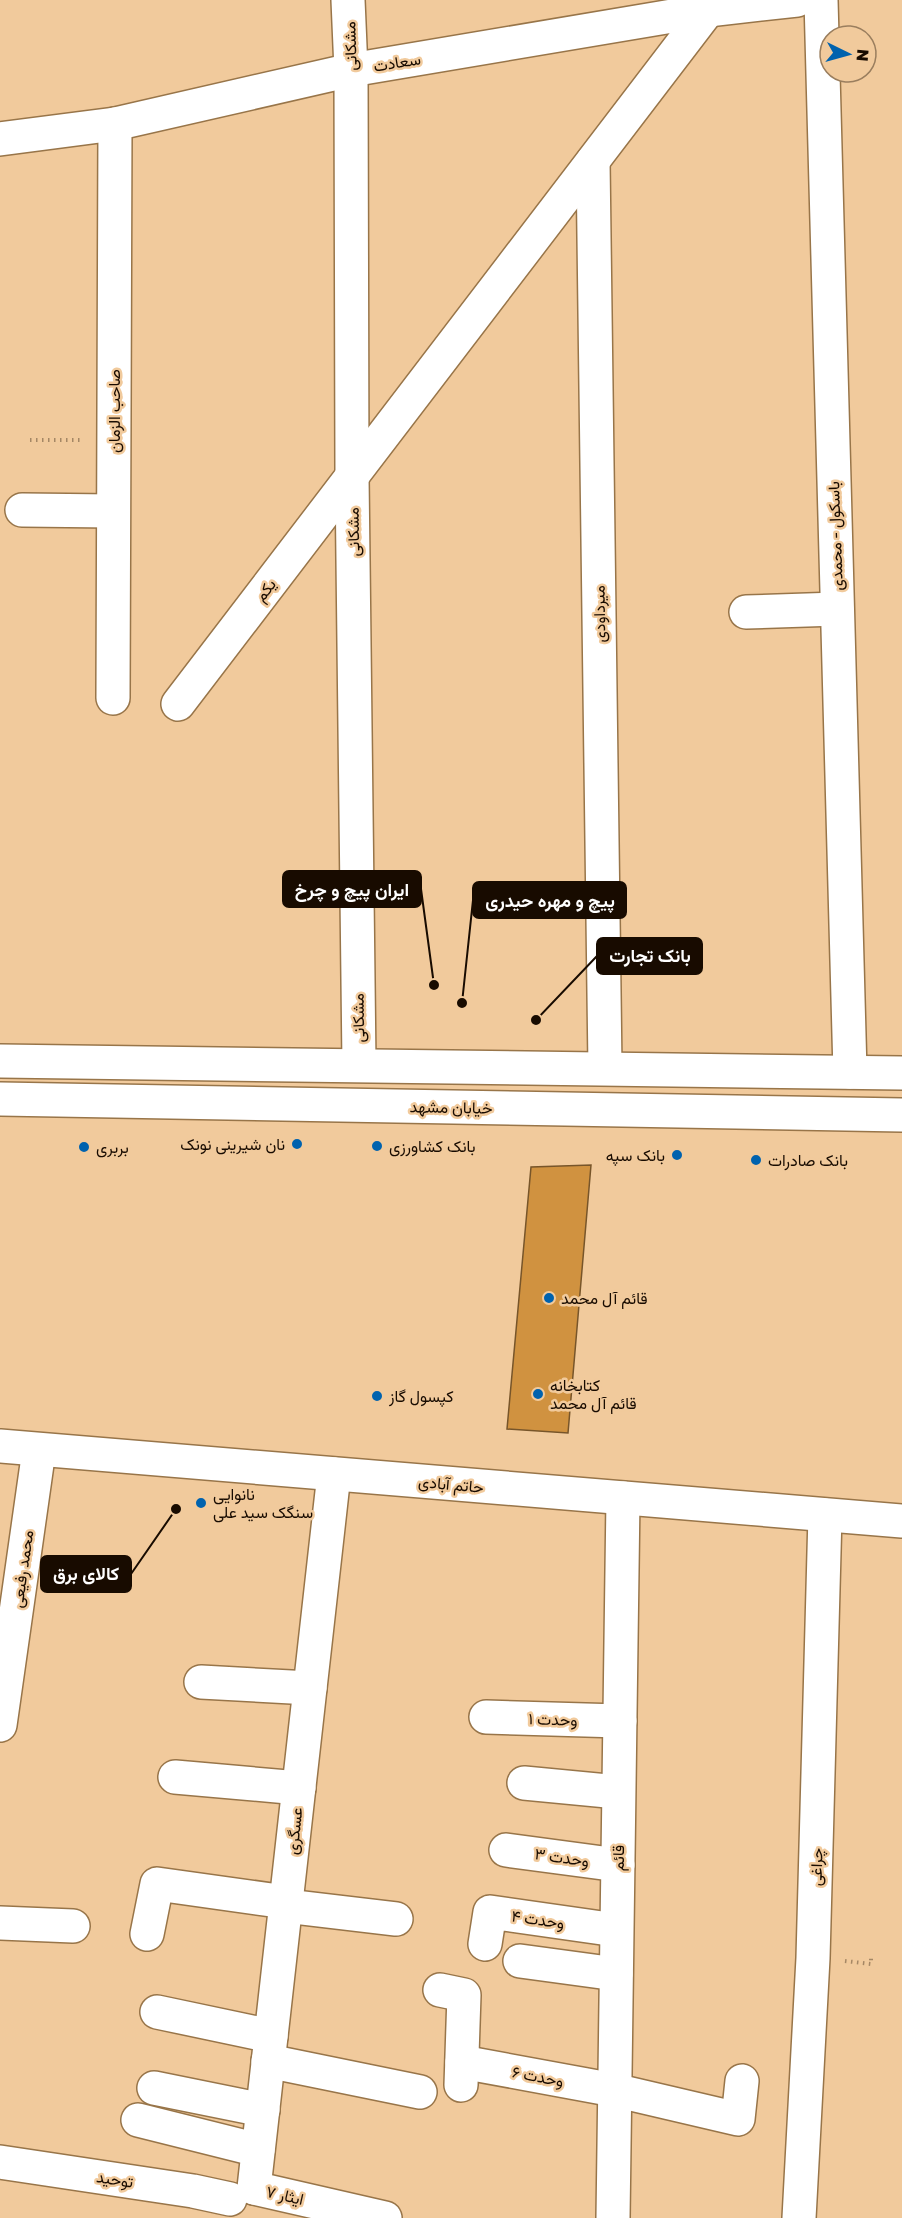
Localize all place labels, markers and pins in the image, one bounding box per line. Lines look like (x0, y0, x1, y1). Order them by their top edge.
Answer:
callout: ایران پیچ و چرخ (283, 871, 421, 907)
callout: پیچ و مهره حیدری (473, 882, 626, 918)
callout: بانک تجارت (597, 938, 702, 974)
place label: نان شیرینی نونک (180, 1134, 285, 1155)
place label: بانک کشاورزی (389, 1136, 475, 1157)
place label: بربری (96, 1137, 129, 1158)
marker: نان شیرینی نونک (290, 1137, 304, 1151)
marker: بانک کشاورزی (370, 1139, 384, 1153)
marker: بربری (77, 1140, 91, 1154)
place label: بانک سپه (606, 1145, 665, 1167)
marker: بانک سپه (670, 1148, 684, 1162)
place label: بانک صادرات (768, 1150, 848, 1171)
marker: بانک صادرات (749, 1153, 763, 1167)
place label: قائم آل محمد (561, 1288, 648, 1309)
marker: قائم آل محمد (542, 1291, 556, 1305)
place label: کتابخانه قائم آل محمد (550, 1375, 637, 1414)
place label: کپسول گاز (388, 1386, 454, 1408)
marker: کتابخانه قائم آل محمد (531, 1387, 545, 1401)
marker: کپسول گاز (370, 1389, 384, 1403)
place label: نانوایی سنگک سید علی (213, 1484, 313, 1523)
marker: نانوایی سنگک سید علی (194, 1496, 208, 1510)
callout: کالای برق (41, 1556, 131, 1592)

